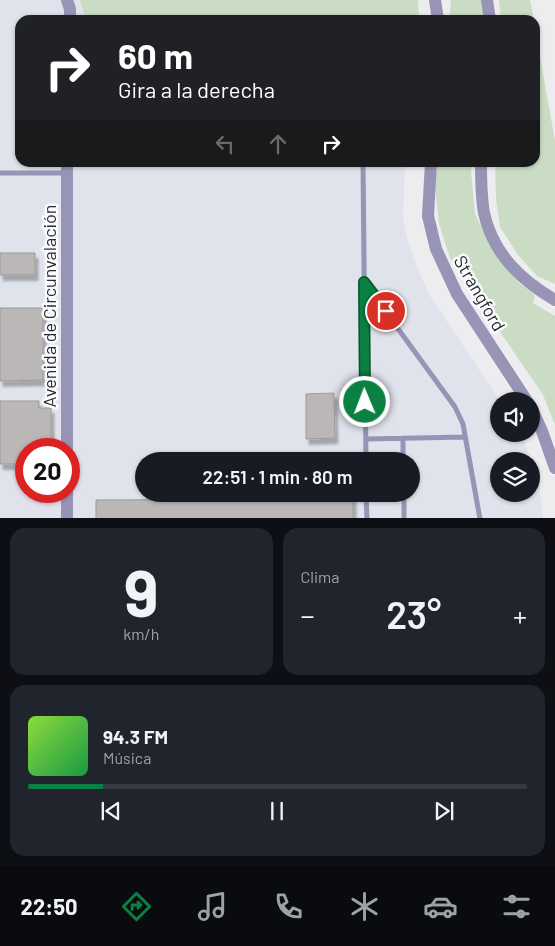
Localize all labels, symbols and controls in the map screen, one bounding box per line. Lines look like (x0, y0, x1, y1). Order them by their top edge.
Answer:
text: 60 m (118, 34, 193, 76)
icon: right (35, 35, 100, 100)
text: Gira a la derecha (118, 76, 275, 102)
icon: left (211, 130, 239, 158)
icon: ahead (264, 130, 292, 158)
icon: right (317, 130, 345, 158)
street label: Avenida de Circunvalación (38, 205, 60, 407)
street label: Strangford (450, 251, 510, 335)
pin (365, 290, 407, 332)
icon: arrive (372, 297, 400, 325)
position arrow (338, 375, 390, 427)
map controls (490, 392, 540, 502)
button: sound (490, 392, 540, 442)
speed limit sign: 20 (15, 438, 80, 503)
button: layers (490, 452, 540, 502)
text: 22:51 · 1 min · 80 m (203, 465, 352, 488)
text: 9 (124, 552, 159, 630)
text: Clima (301, 567, 339, 586)
text: 23° (386, 591, 441, 637)
text: − (301, 598, 315, 632)
text: + (513, 598, 527, 632)
text: km/h (123, 624, 159, 643)
text: 94.3 FM (103, 725, 168, 748)
text: Música (103, 748, 151, 767)
icon: previous (97, 797, 125, 825)
icon: pause (263, 797, 291, 825)
icon: next (430, 797, 458, 825)
icon: directions (119, 889, 154, 924)
icon: music (195, 889, 230, 924)
icon: phone (271, 889, 306, 924)
icon: climate (347, 889, 382, 924)
icon: car (423, 889, 458, 924)
icon: filters (499, 889, 534, 924)
text: 22:50 (21, 893, 78, 919)

